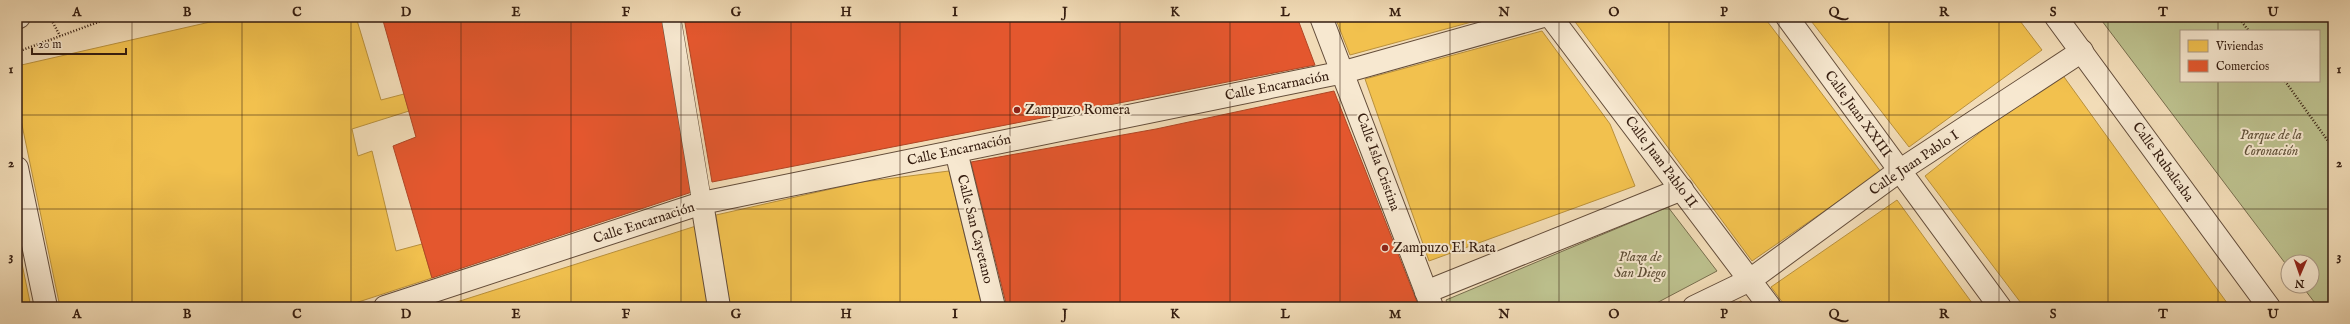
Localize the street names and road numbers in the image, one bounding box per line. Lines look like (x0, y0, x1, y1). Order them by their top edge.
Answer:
street label: Calle Encarnación (1223, 67, 1331, 105)
street label: Calle Juan XXIII (1820, 67, 1896, 161)
street label: Calle Isla Cristina (1352, 111, 1404, 214)
street label: Calle Juan Pablo II (1621, 113, 1701, 211)
street label: Calle Rubalcaba (2128, 119, 2198, 206)
street label: Calle Juan Pablo I (1866, 126, 1962, 200)
street label: Calle Encarnación (905, 130, 1013, 170)
street label: Calle San Cayetano (953, 173, 997, 286)
street label: Calle Encarnación (591, 198, 698, 248)

